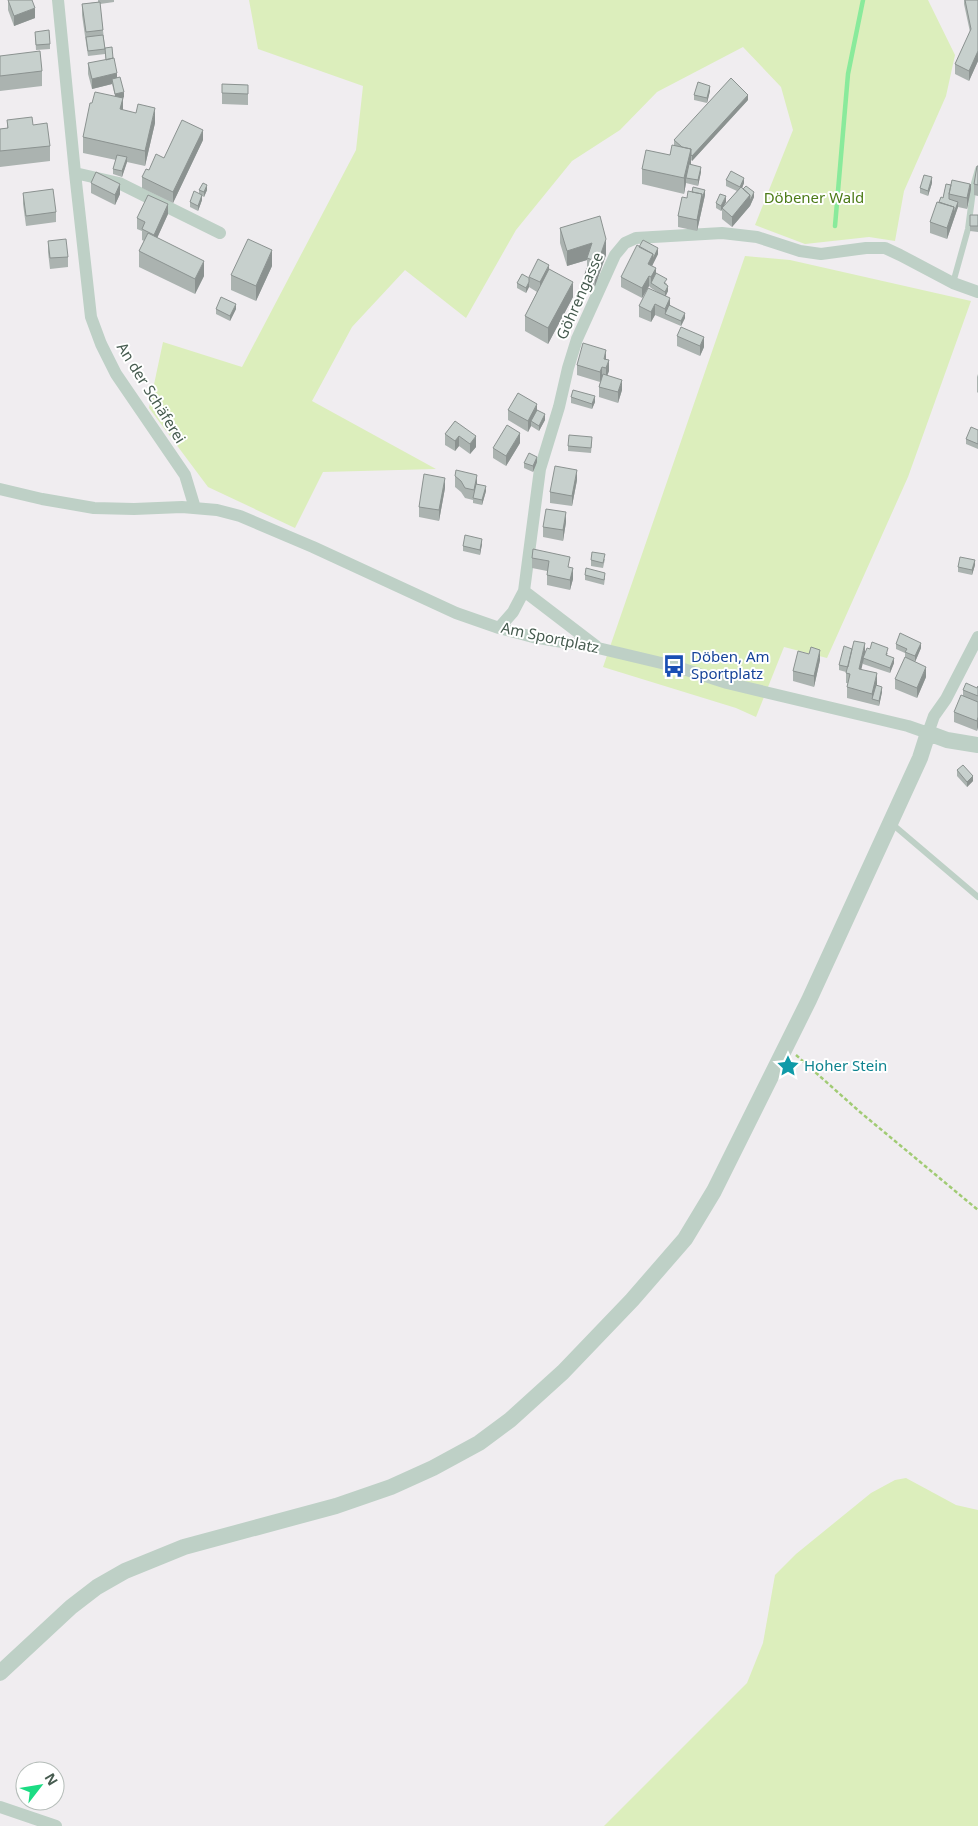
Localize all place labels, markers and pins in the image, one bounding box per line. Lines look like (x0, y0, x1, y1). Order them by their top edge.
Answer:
place label: Döben, Am Sportplatz (691, 646, 770, 683)
bus stop icon: Döben, Am Sportplatz (661, 653, 687, 679)
place icon: Hoher Stein (775, 1053, 801, 1079)
place label: Hoher Stein (804, 1055, 887, 1075)

